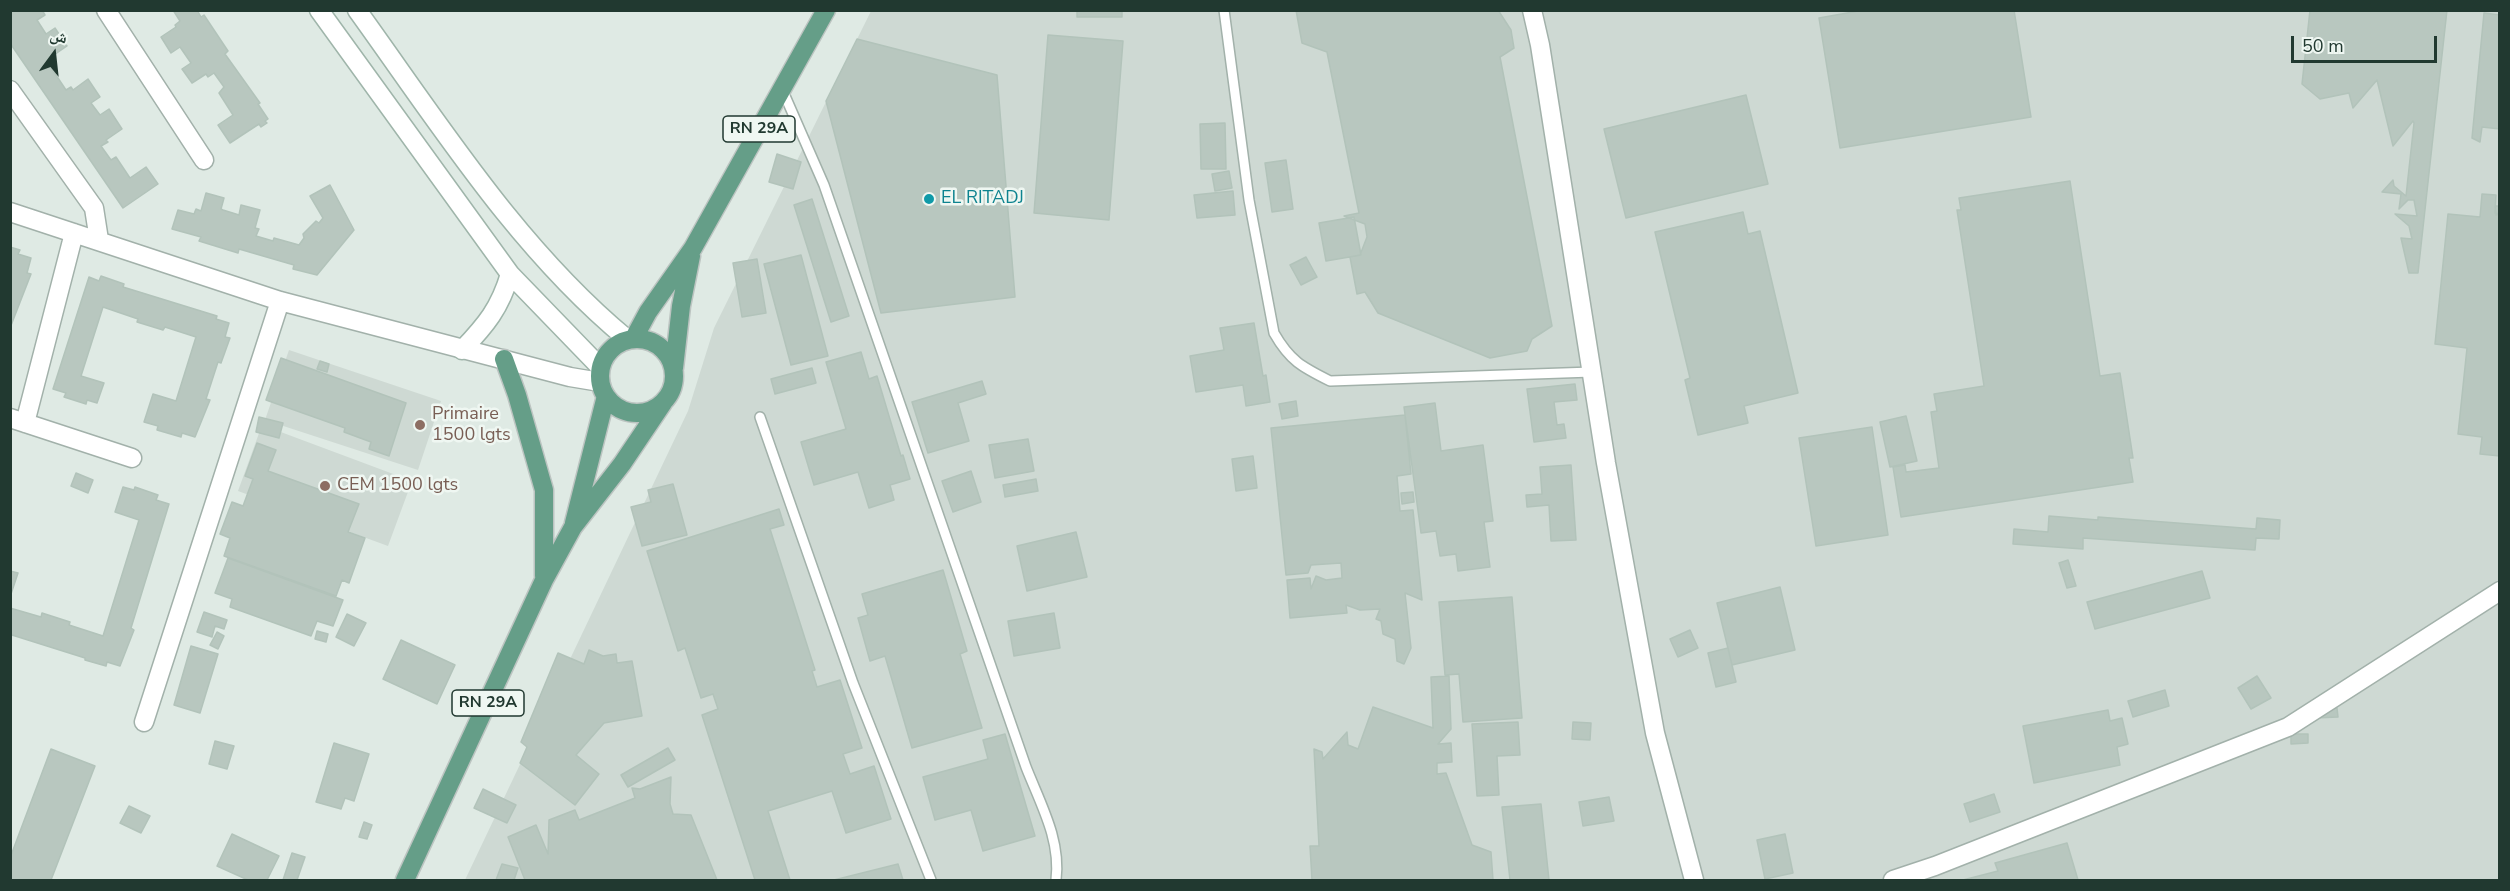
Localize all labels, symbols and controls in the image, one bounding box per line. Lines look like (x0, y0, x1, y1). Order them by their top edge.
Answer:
north arrow (24, 24, 84, 84)
text: ش (48, 24, 70, 49)
scale bar (2294, 24, 2440, 62)
text: 50 m (2302, 34, 2344, 58)
road number: RN 29A (723, 116, 795, 142)
place label: EL RITADJ (941, 188, 1024, 210)
marker: EL RITADJ (922, 192, 936, 206)
place label: Primaire 1500 lgts (432, 404, 511, 446)
marker: Primaire 1500 lgts (413, 418, 427, 432)
place label: CEM 1500 lgts (337, 475, 458, 497)
marker: CEM 1500 lgts (318, 479, 332, 493)
road number: RN 29A (452, 690, 524, 716)

